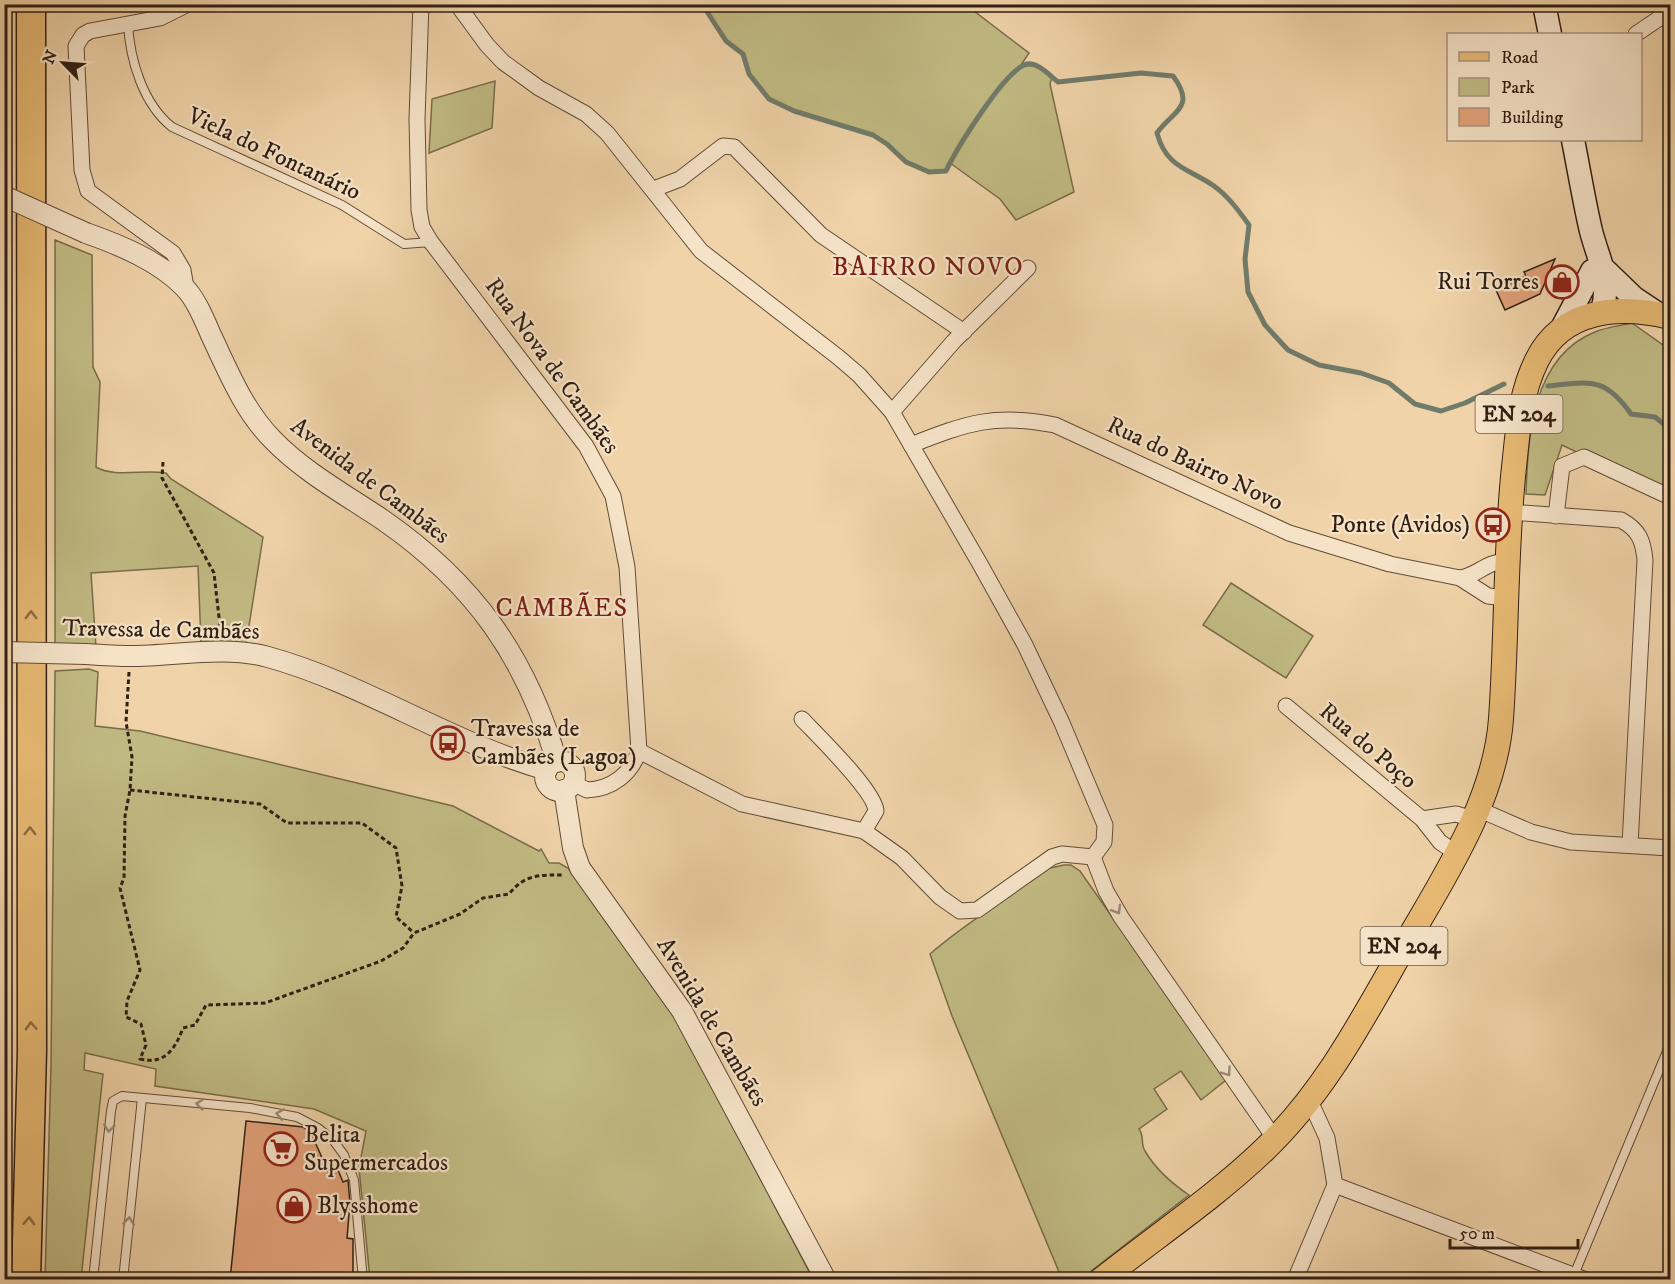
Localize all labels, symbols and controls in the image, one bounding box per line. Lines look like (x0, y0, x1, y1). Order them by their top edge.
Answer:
north arrow (33, 33, 93, 93)
legend (1447, 33, 1642, 141)
text: N (38, 47, 62, 67)
text: Road (1501, 47, 1538, 69)
text: Park (1501, 77, 1535, 99)
street label: Viela do Fontanário (182, 100, 365, 207)
text: Building (1501, 107, 1563, 129)
district label: BAIRRO NOVO (832, 251, 1024, 284)
shop icon: Rui Torres (1544, 264, 1580, 300)
place label: Rui Torres (1437, 267, 1539, 297)
street label: Rua Nova de Cambães (478, 272, 626, 460)
road number: EN 204 (1476, 395, 1562, 433)
street label: Rua do Bairro Novo (1102, 410, 1288, 518)
street label: Avenida de Cambães (284, 411, 456, 551)
bus stop icon: Ponte (Avidos) (1475, 507, 1511, 543)
place label: Ponte (Avidos) (1330, 510, 1470, 540)
district label: CAMBÃES (495, 591, 629, 625)
one-way arrow (25, 611, 37, 620)
street label: Travessa de Cambães (62, 613, 260, 647)
street label: Rua do Poço (1313, 696, 1423, 796)
place label: Travessa de Cambães (Lagoa) (471, 714, 637, 772)
bus stop icon: Travessa de Cambães (Lagoa) (430, 725, 466, 761)
one-way arrow (24, 827, 36, 836)
one-way arrow (1110, 904, 1122, 914)
road number: EN 204 (1360, 927, 1448, 965)
street label: Avenida de Cambães (650, 932, 774, 1112)
one-way arrow (24, 1022, 37, 1031)
one-way arrow (1220, 1065, 1231, 1076)
one-way arrow (195, 1099, 204, 1111)
one-way arrow (275, 1108, 285, 1121)
place label: Belita Supermercados (304, 1120, 448, 1178)
one-way arrow (103, 1124, 116, 1133)
supermarket icon: Belita Supermercados (263, 1131, 299, 1167)
shop icon: Blysshome (276, 1188, 312, 1224)
place label: Blysshome (317, 1191, 419, 1221)
scale bar (1450, 1212, 1578, 1250)
one-way arrow (23, 1217, 36, 1226)
one-way arrow (122, 1217, 135, 1226)
text: 50 m (1459, 1223, 1495, 1245)

